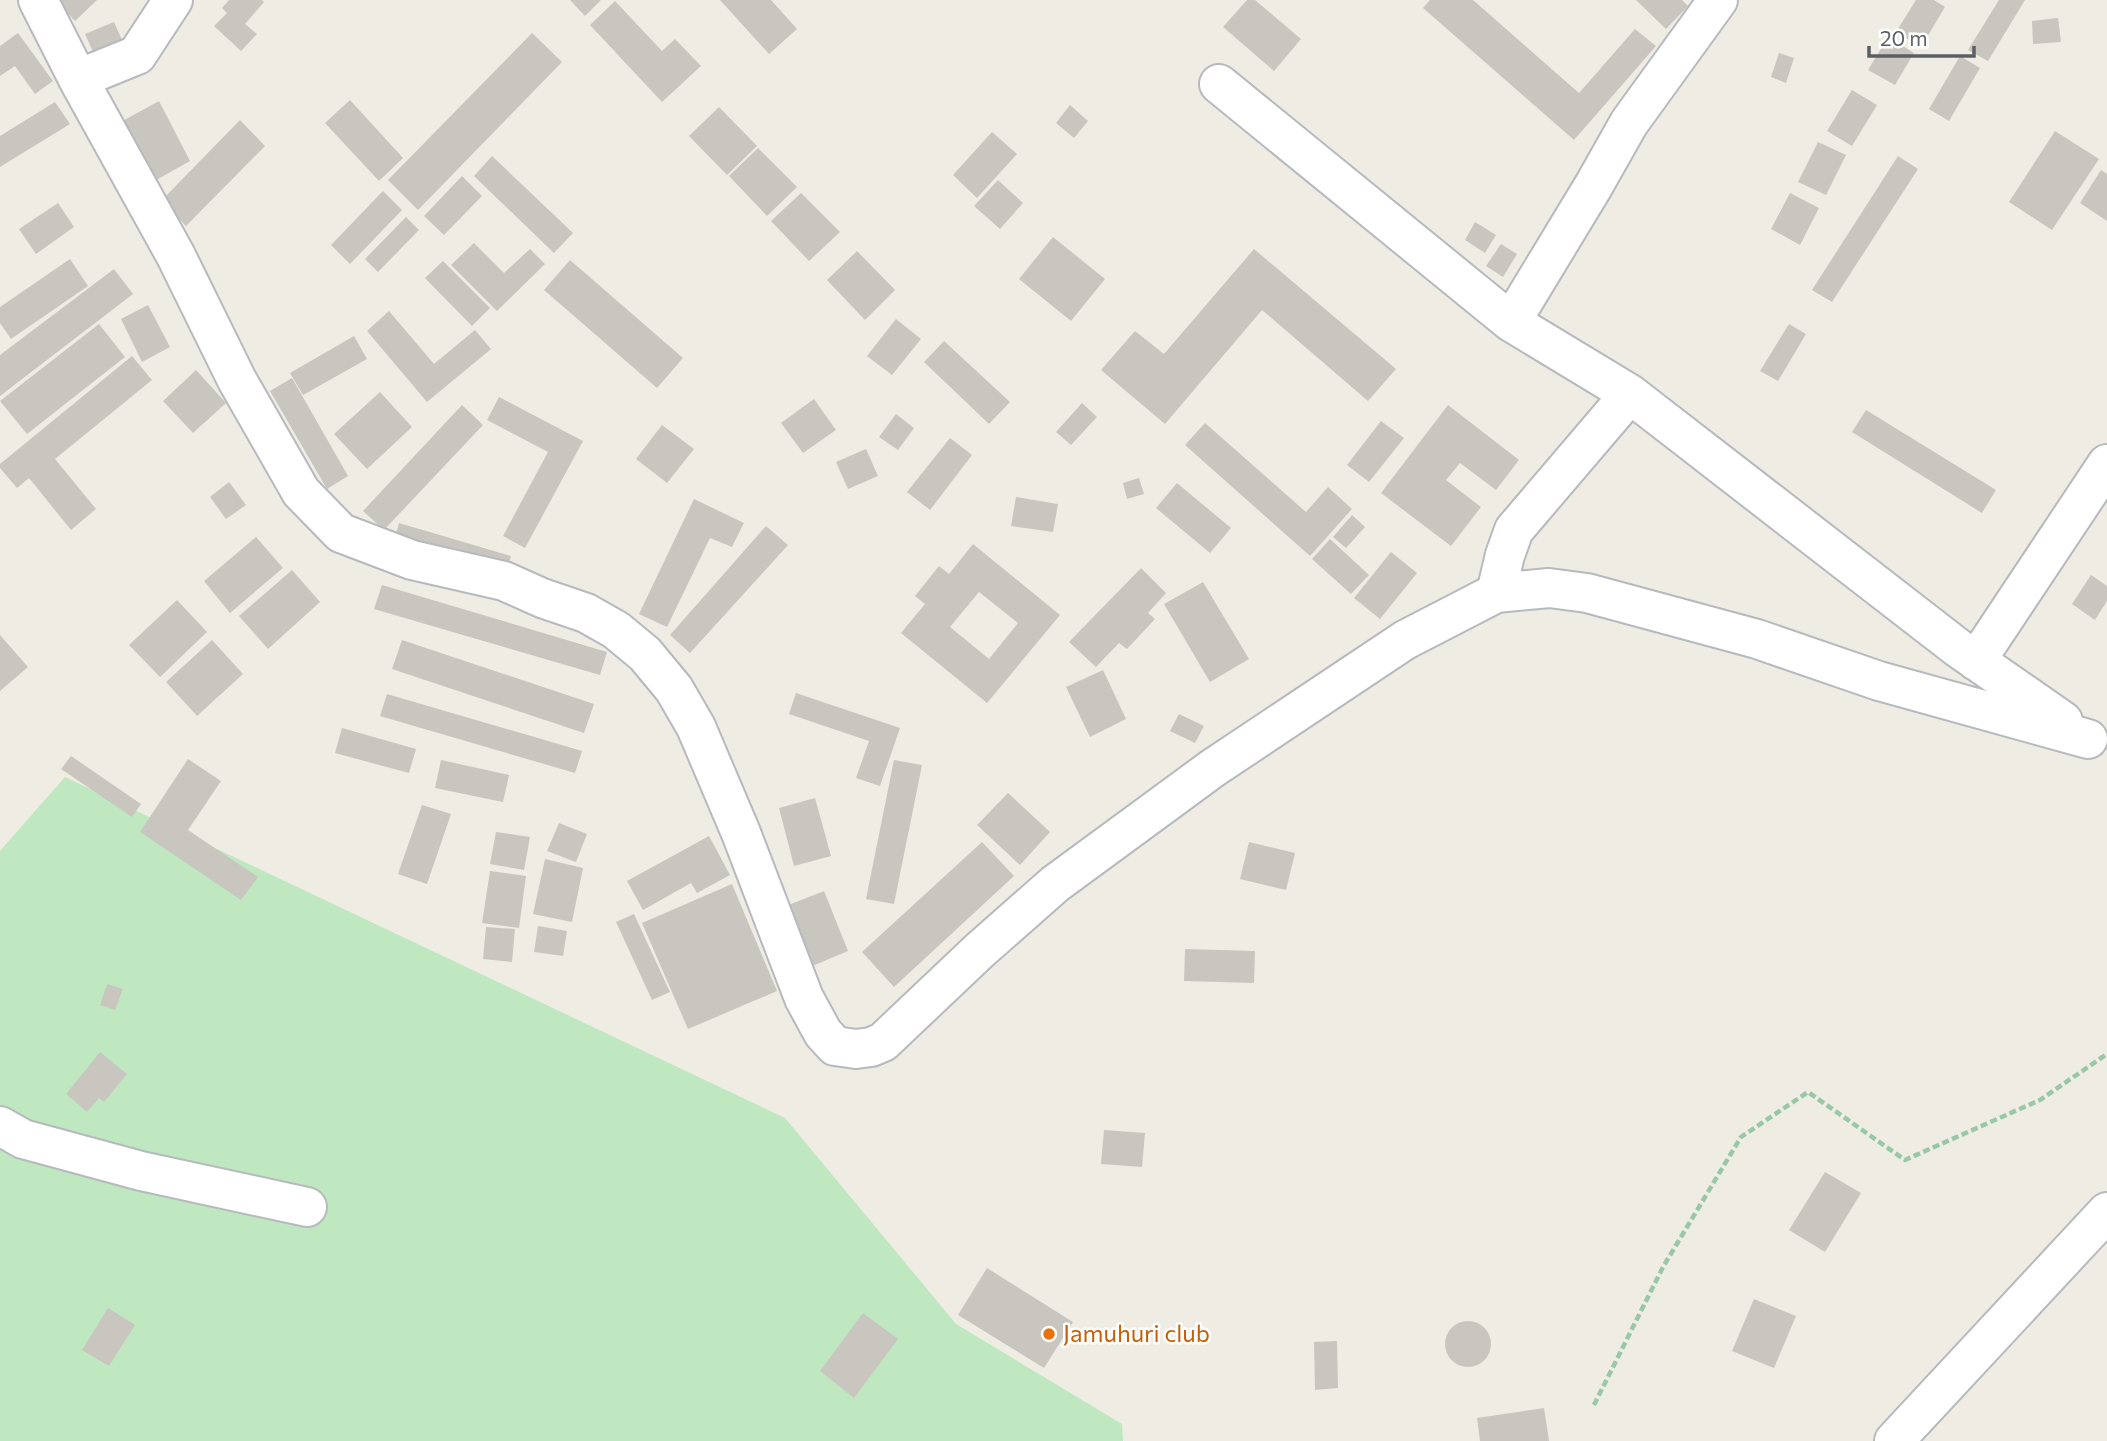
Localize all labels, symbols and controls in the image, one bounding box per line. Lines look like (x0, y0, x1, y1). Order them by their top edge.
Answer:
scale bar (1869, 14, 1974, 58)
text: 20 m (1880, 25, 1928, 50)
place label: Jamuhuri club (1063, 1318, 1210, 1347)
marker: Jamuhuri club (1041, 1326, 1057, 1342)

